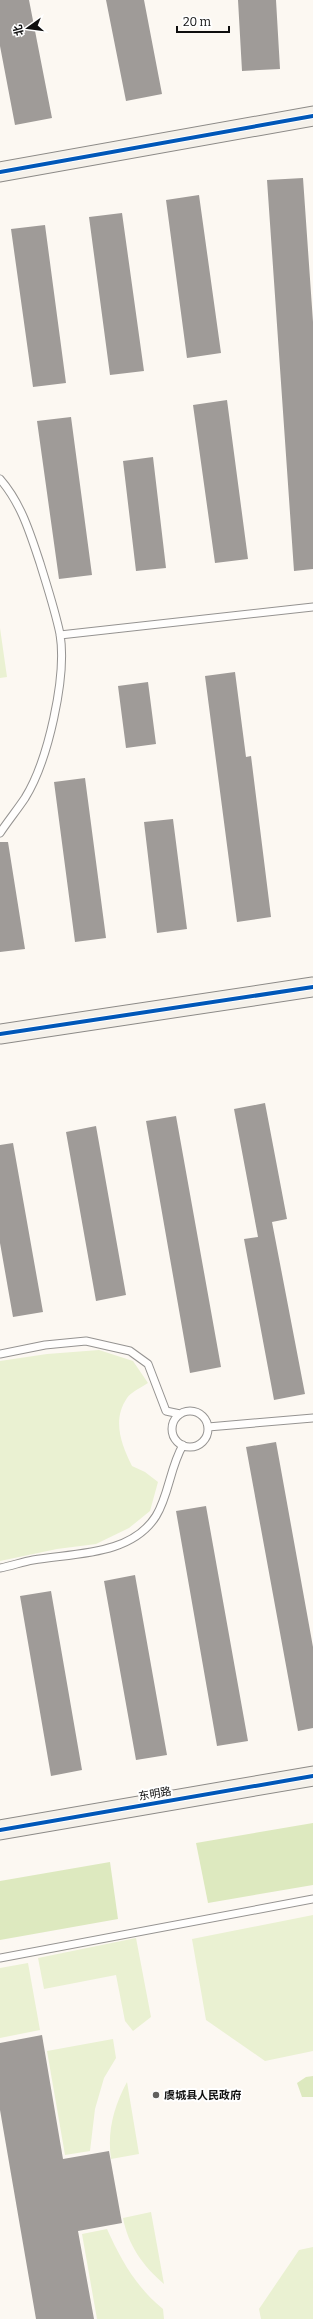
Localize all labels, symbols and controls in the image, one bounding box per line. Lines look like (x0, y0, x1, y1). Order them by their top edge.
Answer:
north arrow (8, 8, 48, 48)
scale bar (177, 8, 229, 34)
text: 20 m (183, 15, 212, 29)
text: 北 (11, 23, 26, 37)
street label: 东明路 (138, 1785, 172, 1803)
place label: 虞城县人民政府 (164, 2089, 241, 2102)
marker: 虞城县人民政府 (151, 2090, 161, 2100)

